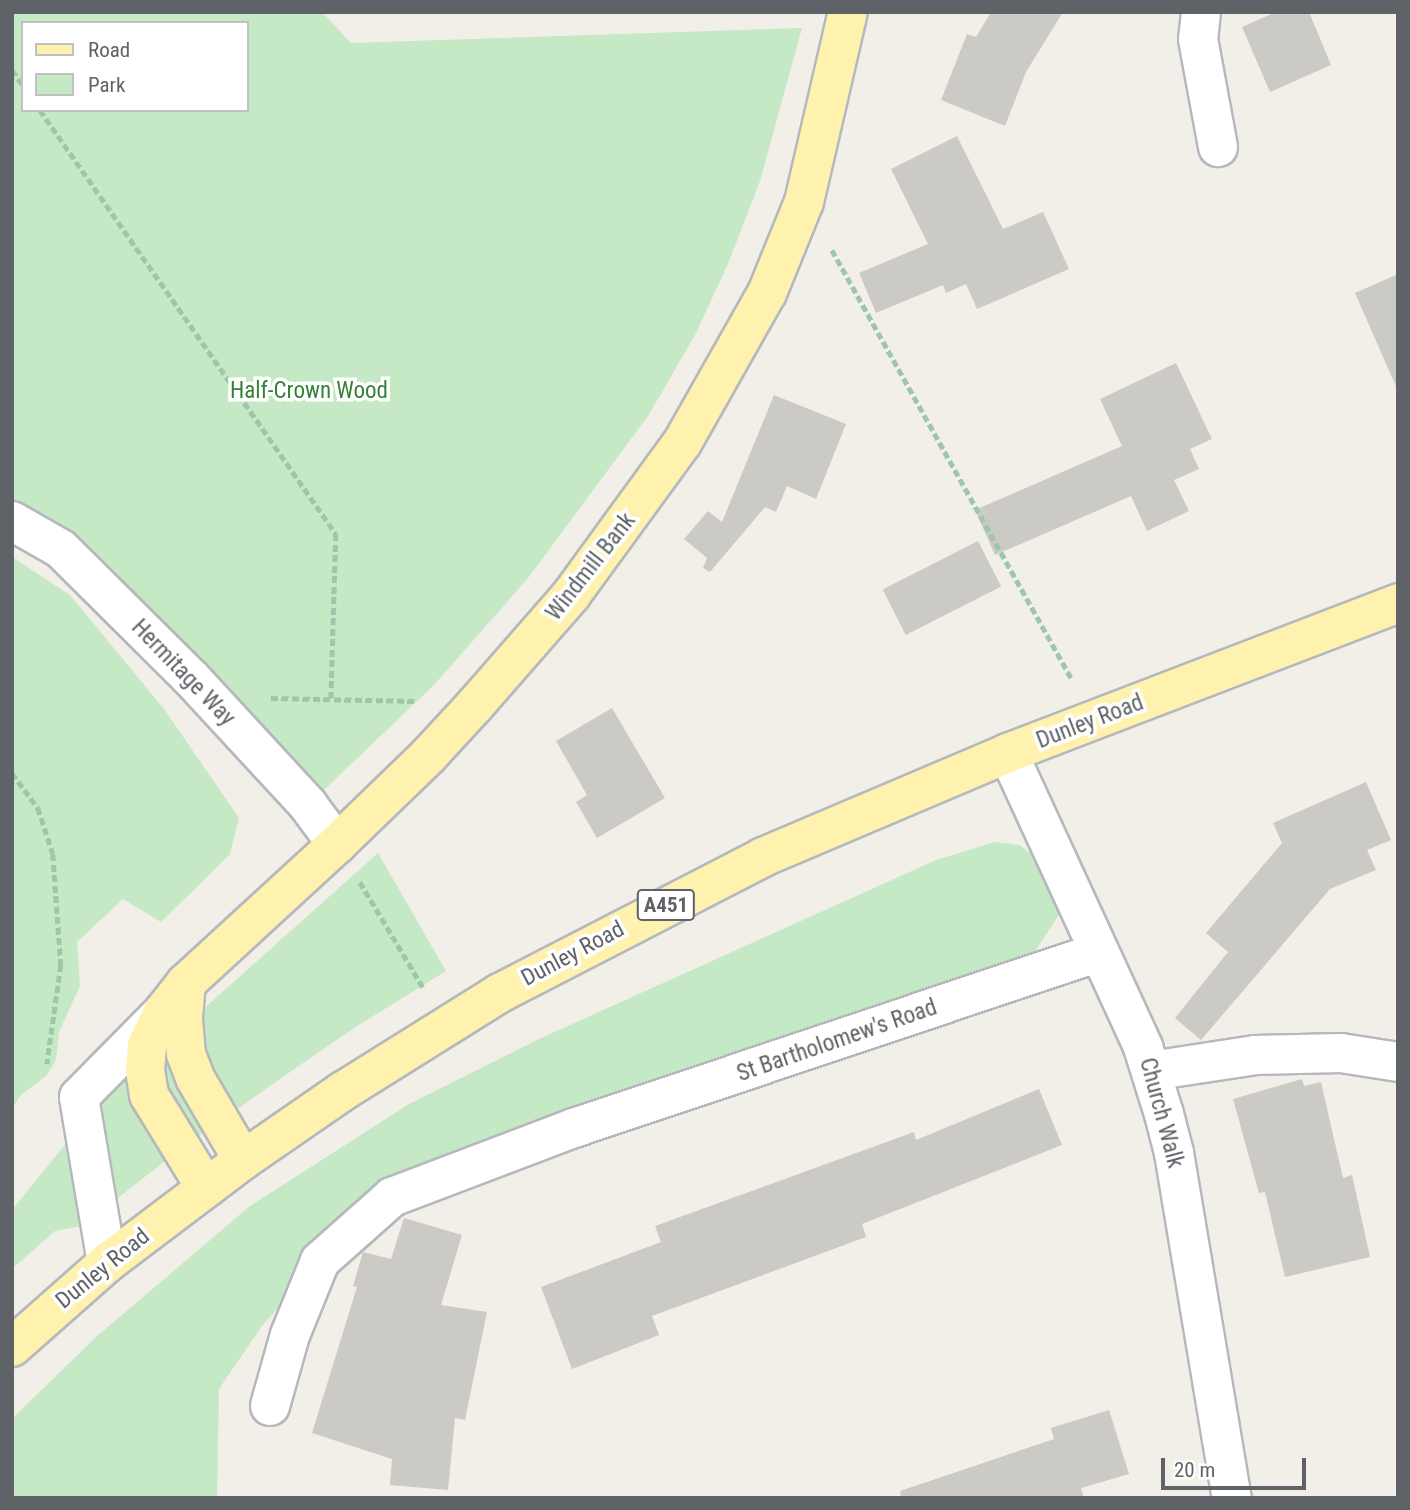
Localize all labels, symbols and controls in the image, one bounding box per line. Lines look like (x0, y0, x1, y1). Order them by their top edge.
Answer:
legend (21, 21, 248, 112)
text: Road (88, 38, 130, 62)
text: Park (88, 73, 125, 97)
park label: Half-Crown Wood (230, 377, 388, 405)
street label: Windmill Bank (540, 508, 642, 626)
street label: Hermitage Way (125, 614, 241, 732)
street label: Dunley Road (1033, 689, 1147, 755)
road number: A451 (636, 888, 696, 922)
street label: Dunley Road (517, 915, 629, 993)
street label: St Bartholomew's Road (733, 994, 941, 1088)
street label: Church Walk (1133, 1055, 1189, 1171)
street label: Dunley Road (51, 1223, 155, 1315)
scale bar (1165, 1444, 1310, 1488)
text: 20 m (1174, 1458, 1215, 1482)

